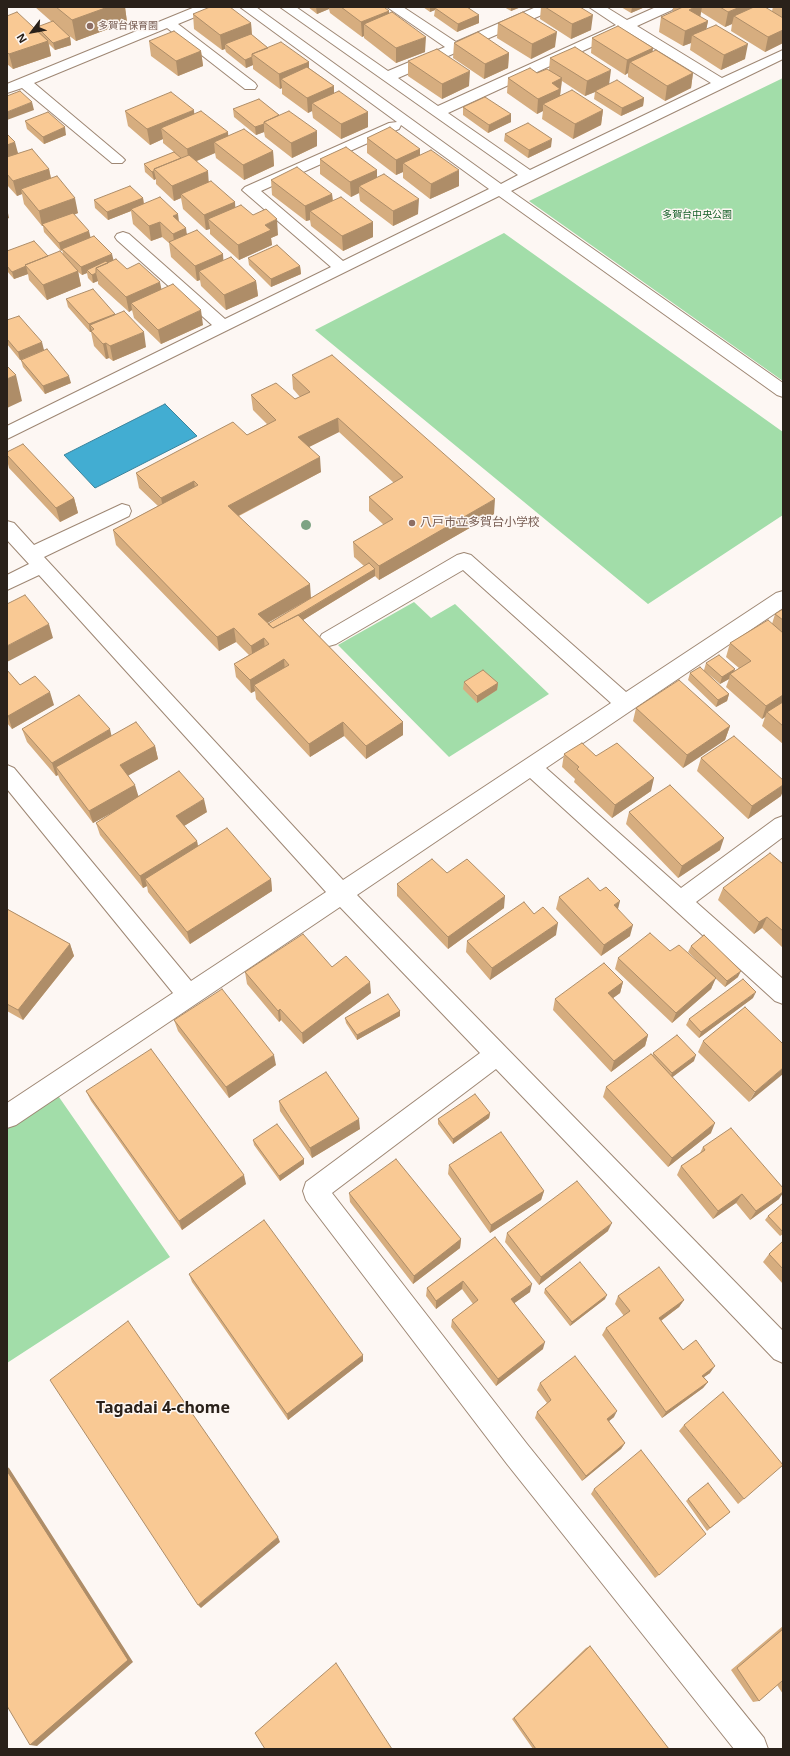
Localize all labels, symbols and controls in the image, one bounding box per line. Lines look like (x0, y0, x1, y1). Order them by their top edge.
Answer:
north arrow (12, 12, 52, 52)
place label: 多賀台保育園 (98, 20, 158, 32)
marker: 多賀台保育園 (85, 21, 95, 31)
text: N (13, 31, 30, 46)
park label: 多賀台中央公園 (662, 209, 732, 221)
place label: 八戸市立多賀台小学校 (420, 516, 540, 530)
marker: 八戸市立多賀台小学校 (407, 518, 417, 528)
district label: Tagadai 4-chome (96, 1398, 230, 1418)

